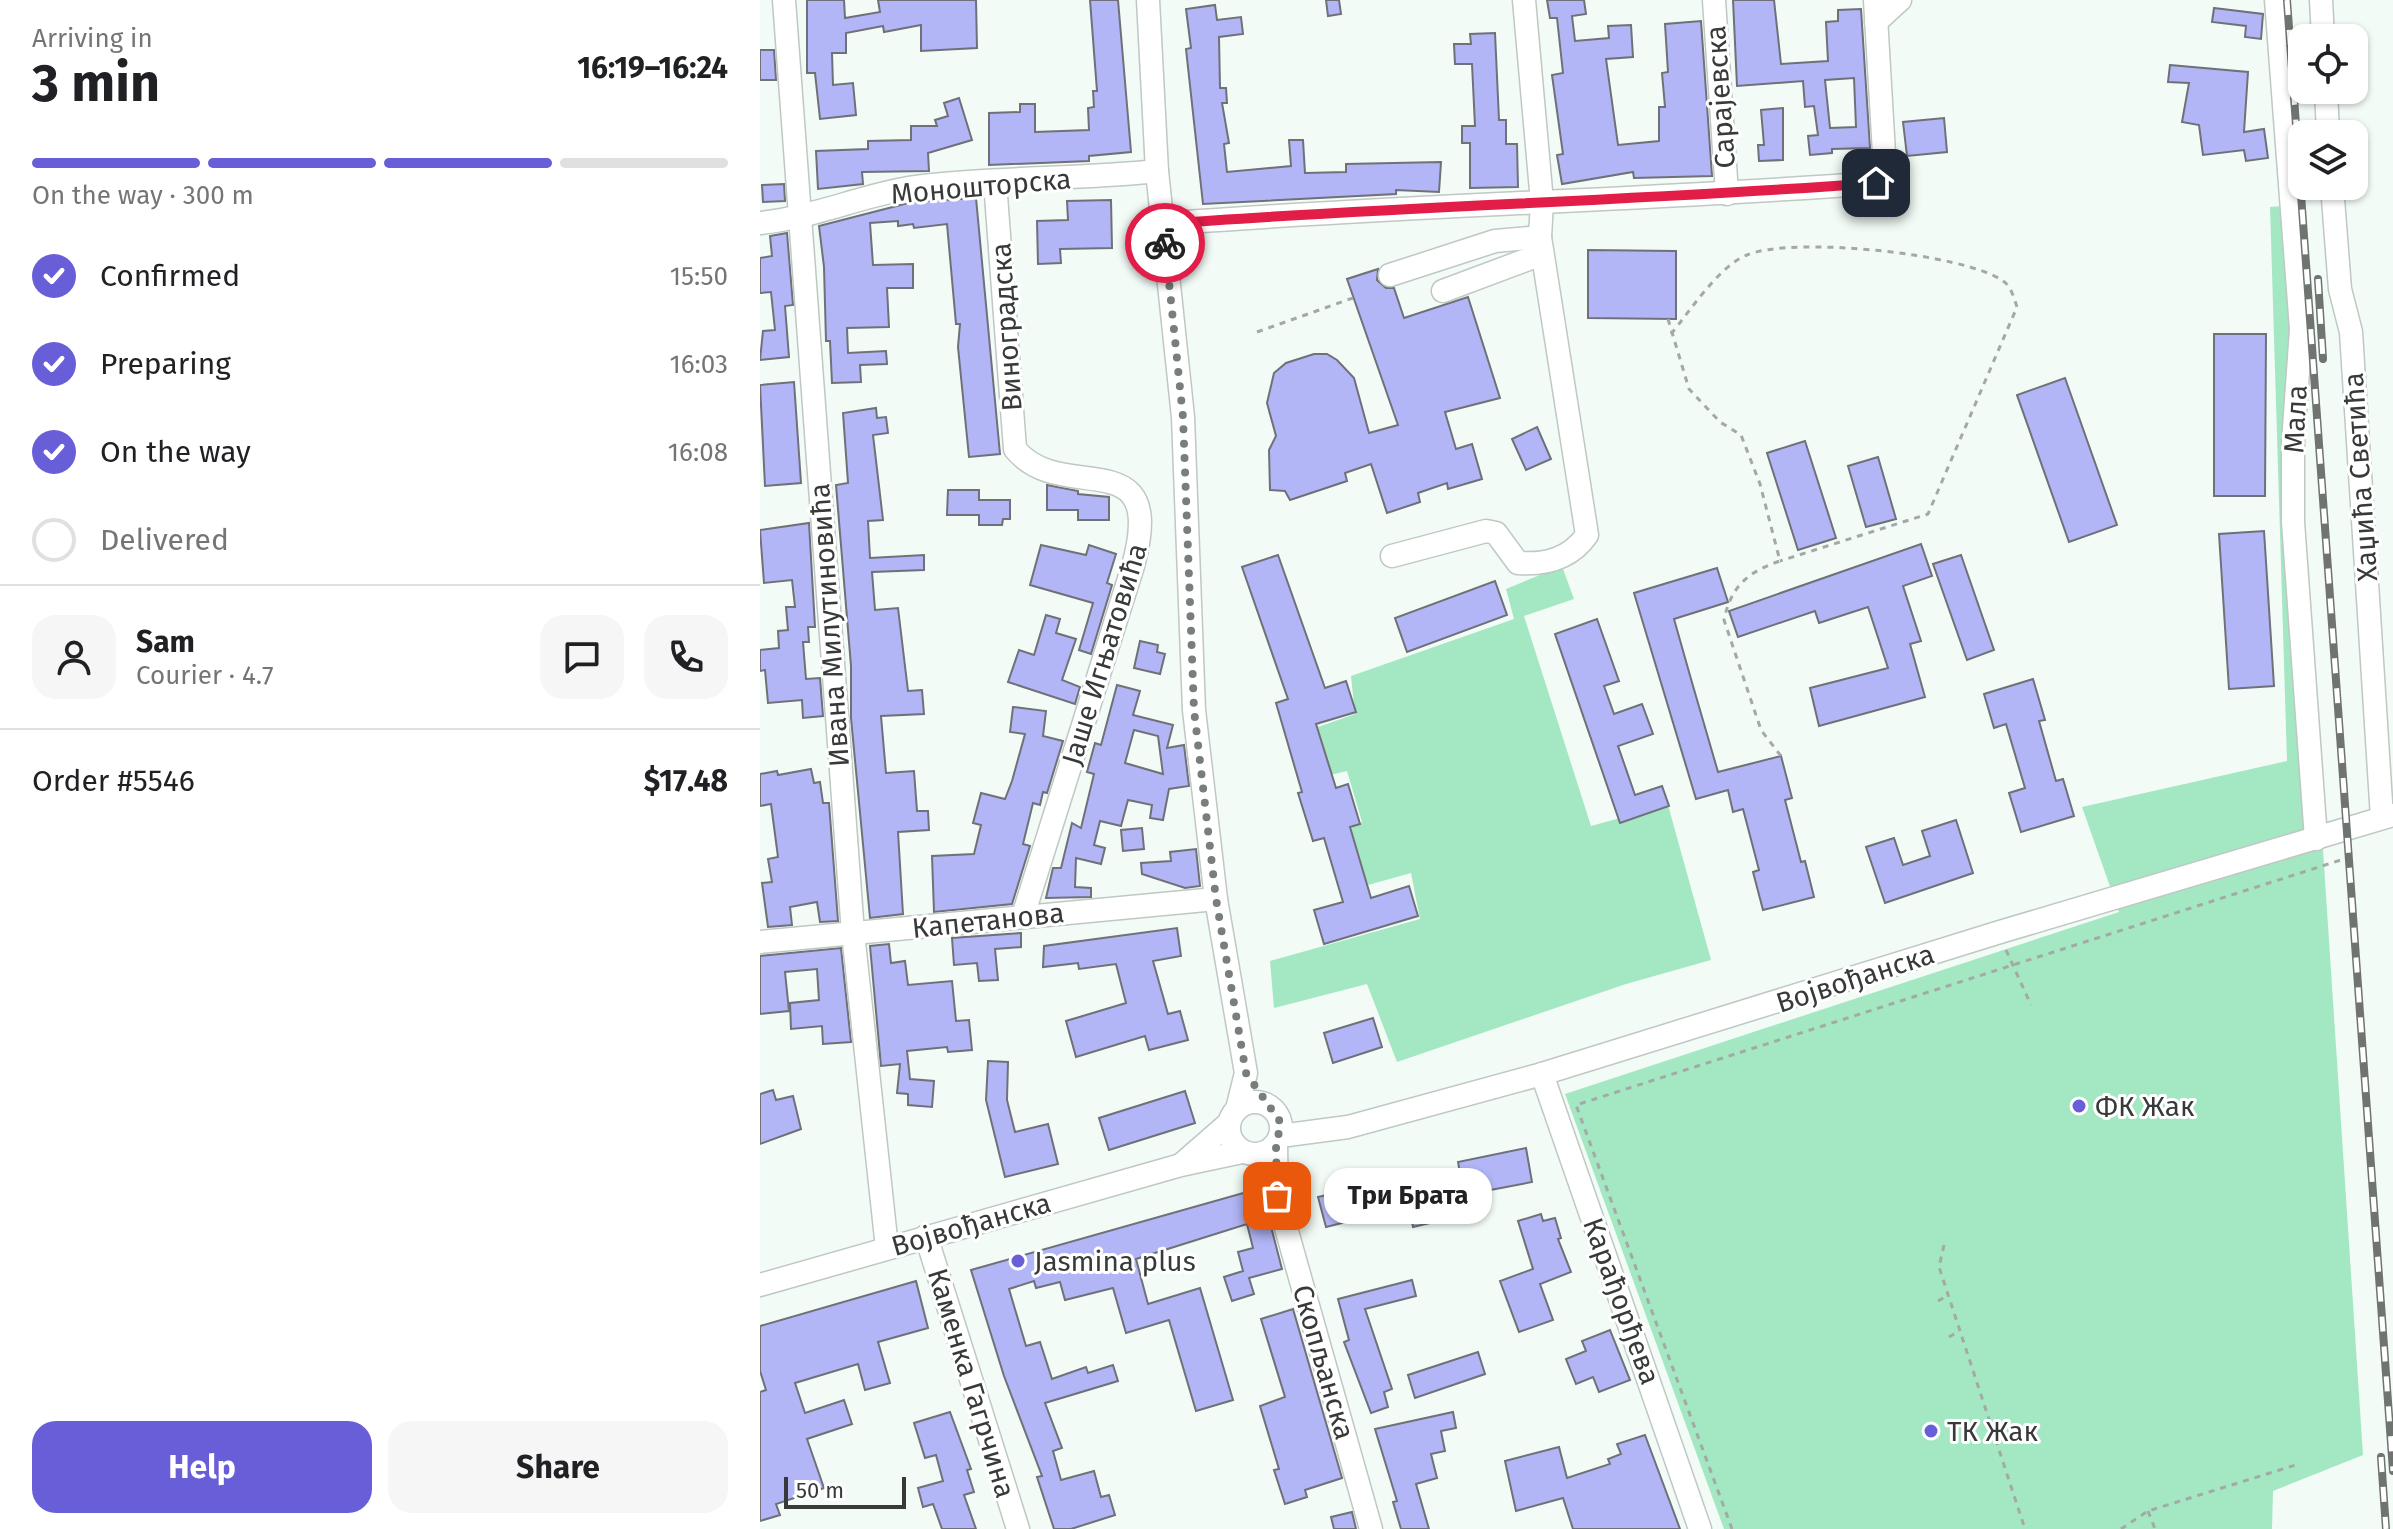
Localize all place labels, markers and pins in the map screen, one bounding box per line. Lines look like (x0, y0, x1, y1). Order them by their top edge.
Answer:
pin (1842, 149, 1910, 217)
place label: ФК Жак (2095, 1090, 2195, 1123)
marker: ФК Жак (2070, 1097, 2088, 1115)
pin (1243, 1162, 1311, 1230)
callout: Три Брата (1325, 1168, 1493, 1224)
place label: Jasmina plus (1034, 1245, 1196, 1278)
marker: Jasmina plus (1009, 1252, 1027, 1270)
place label: ТК Жак (1947, 1415, 2038, 1448)
marker: ТК Жак (1922, 1422, 1940, 1440)

